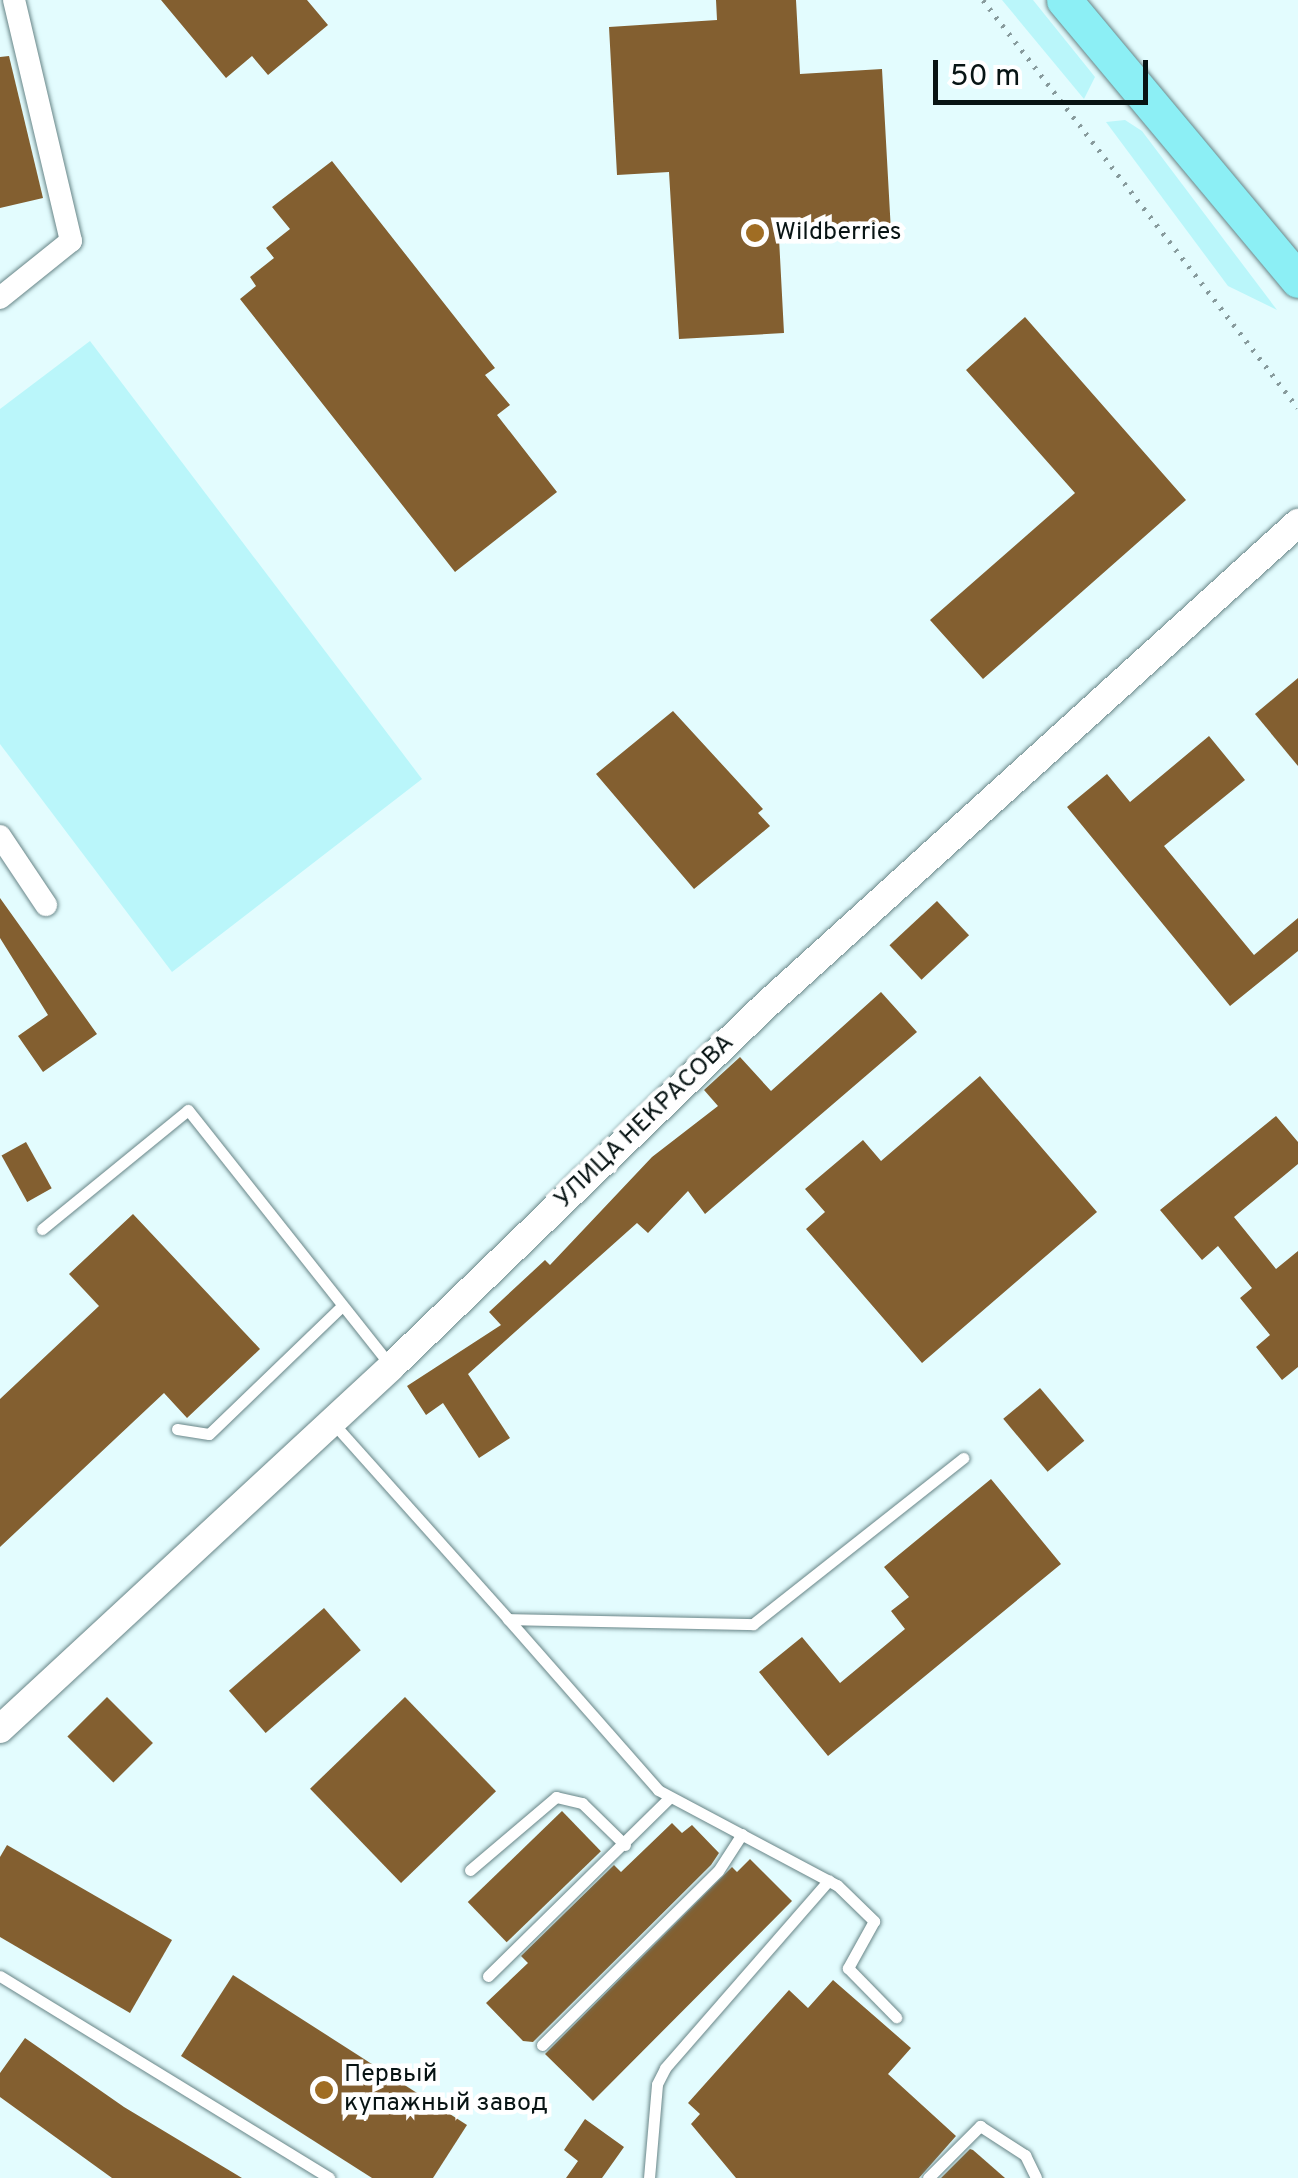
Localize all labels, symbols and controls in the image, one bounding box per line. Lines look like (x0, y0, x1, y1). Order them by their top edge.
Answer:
scale bar (938, 40, 1153, 102)
text: 50 m (950, 59, 1020, 96)
place label: Wildberries (775, 218, 902, 248)
marker: Wildberries (744, 222, 766, 244)
street label: УЛИЦА НЕКРАСОВА (549, 1028, 741, 1216)
place label: Первый купажный завод (344, 2061, 548, 2120)
marker: Первый купажный завод (313, 2079, 335, 2101)

